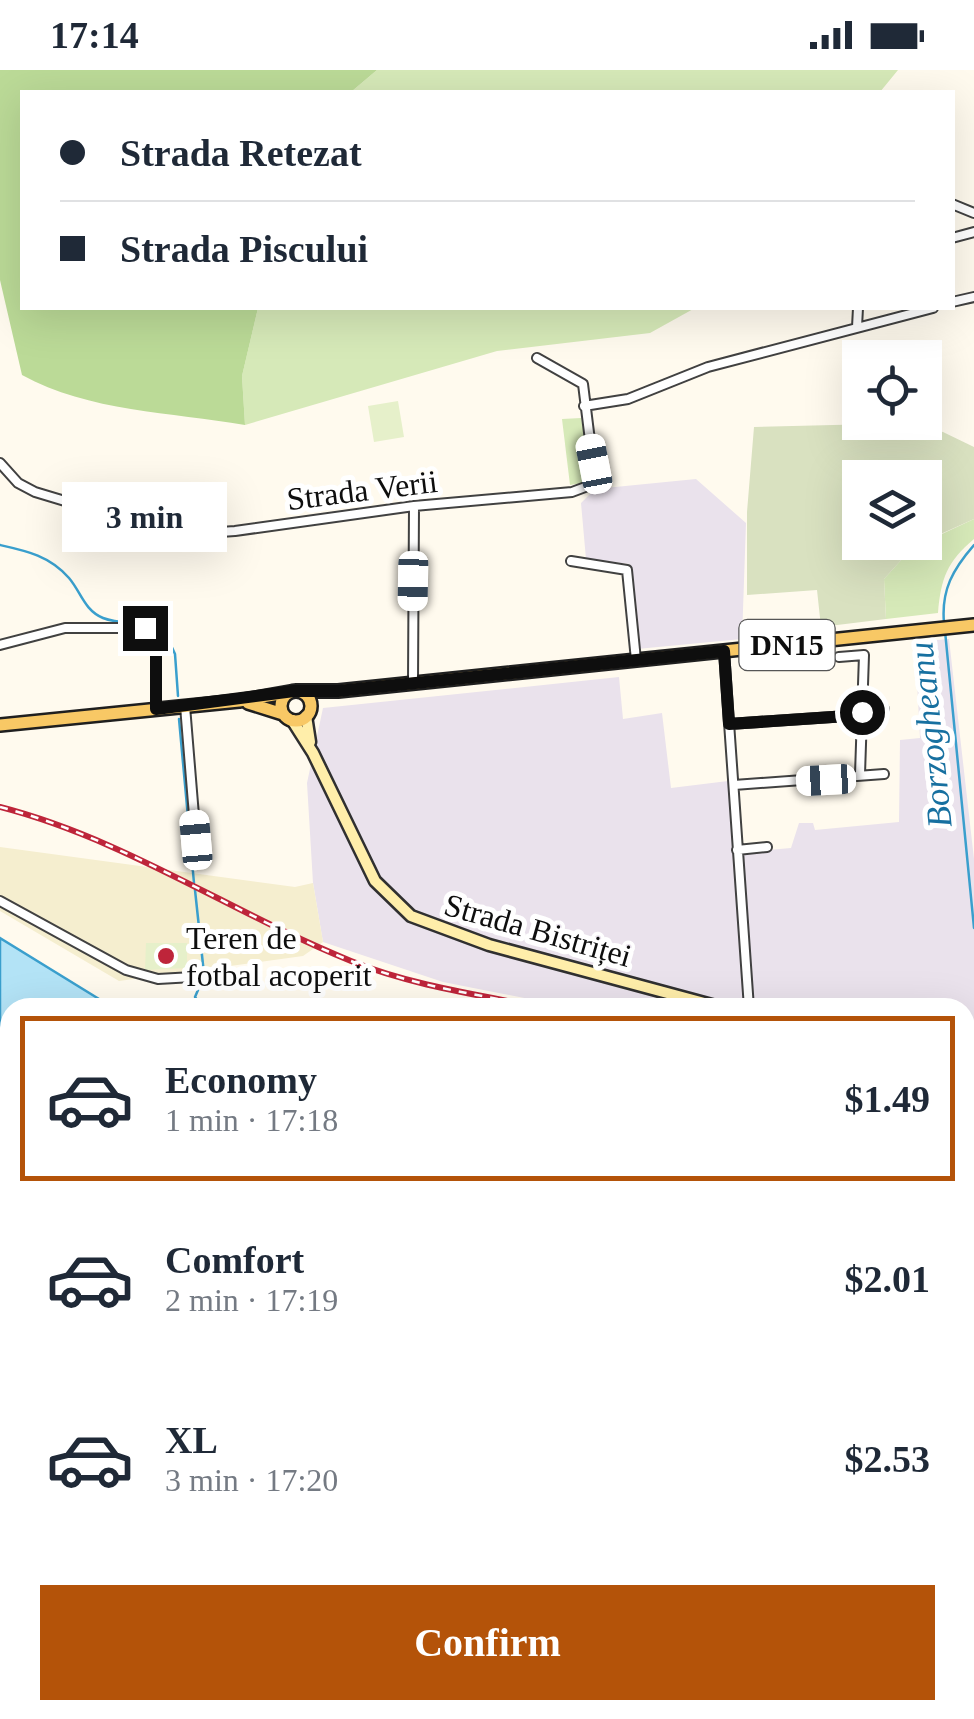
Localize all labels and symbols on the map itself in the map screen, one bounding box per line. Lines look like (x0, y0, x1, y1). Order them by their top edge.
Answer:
car (574, 432, 614, 496)
street label: Strada Verii (285, 463, 439, 517)
callout: 3 min (62, 483, 228, 553)
car (397, 551, 429, 611)
route end (123, 606, 168, 651)
road number: DN15 (740, 620, 834, 670)
water label: Borzogheanu (901, 640, 960, 830)
route start (840, 690, 885, 735)
car (795, 763, 857, 797)
car (178, 809, 214, 871)
street label: Strada Bistriței (440, 886, 636, 974)
place label: Teren de fotbal acoperit (186, 920, 372, 993)
marker: Teren de fotbal acoperit (155, 945, 177, 967)

